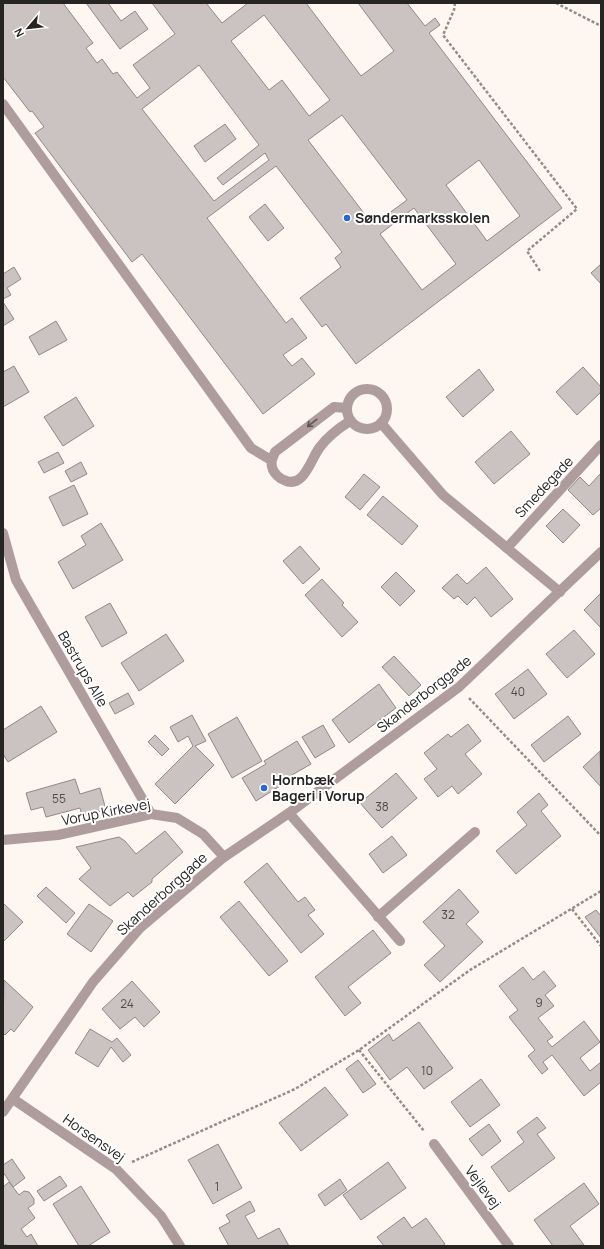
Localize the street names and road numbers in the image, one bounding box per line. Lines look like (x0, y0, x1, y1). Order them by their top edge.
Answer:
street label: Smedegade (510, 452, 577, 522)
street label: Bastrups Alle (54, 627, 113, 710)
street label: Skanderborggade (372, 651, 475, 737)
street label: Vorup Kirkevej (60, 794, 152, 829)
street label: Skanderborggade (112, 848, 211, 939)
street label: Horsensvej (59, 1109, 129, 1166)
street label: Vejlevej (461, 1161, 506, 1212)

